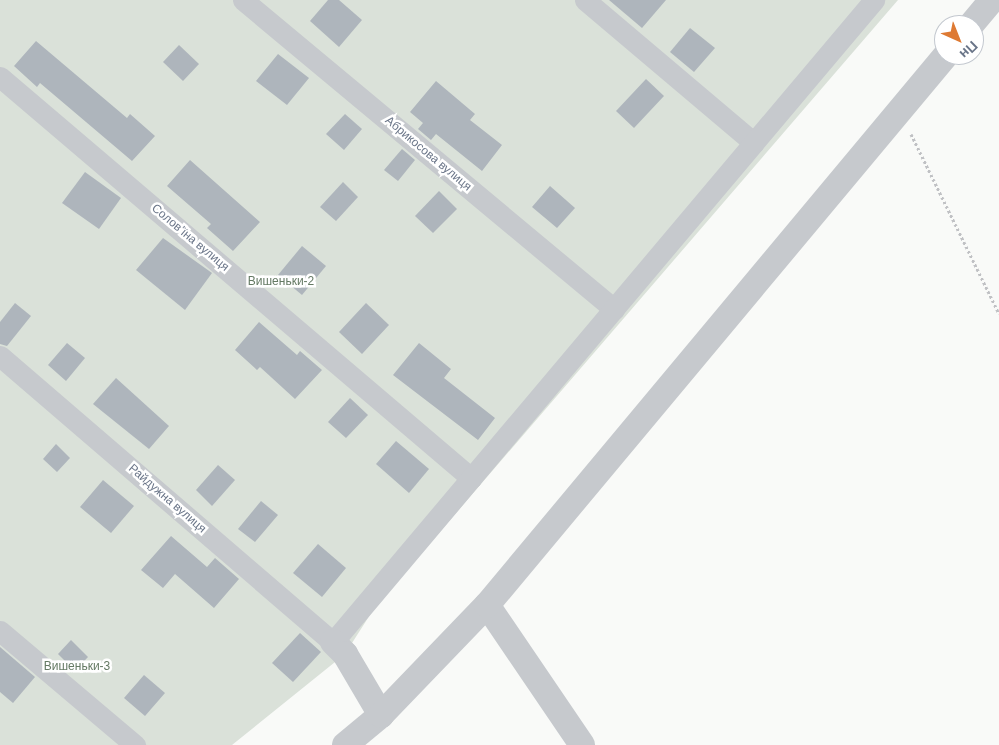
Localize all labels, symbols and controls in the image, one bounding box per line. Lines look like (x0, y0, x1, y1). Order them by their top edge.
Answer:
north arrow (934, 15, 984, 65)
text: Пн (957, 38, 981, 62)
street label: Абрикосова вулиця (382, 114, 474, 194)
street label: Соловʼїна вулиця (148, 201, 232, 275)
park label: Вишеньки-2 (248, 275, 314, 289)
street label: Райдужна вулиця (125, 462, 209, 536)
park label: Вишеньки-3 (44, 660, 110, 674)

